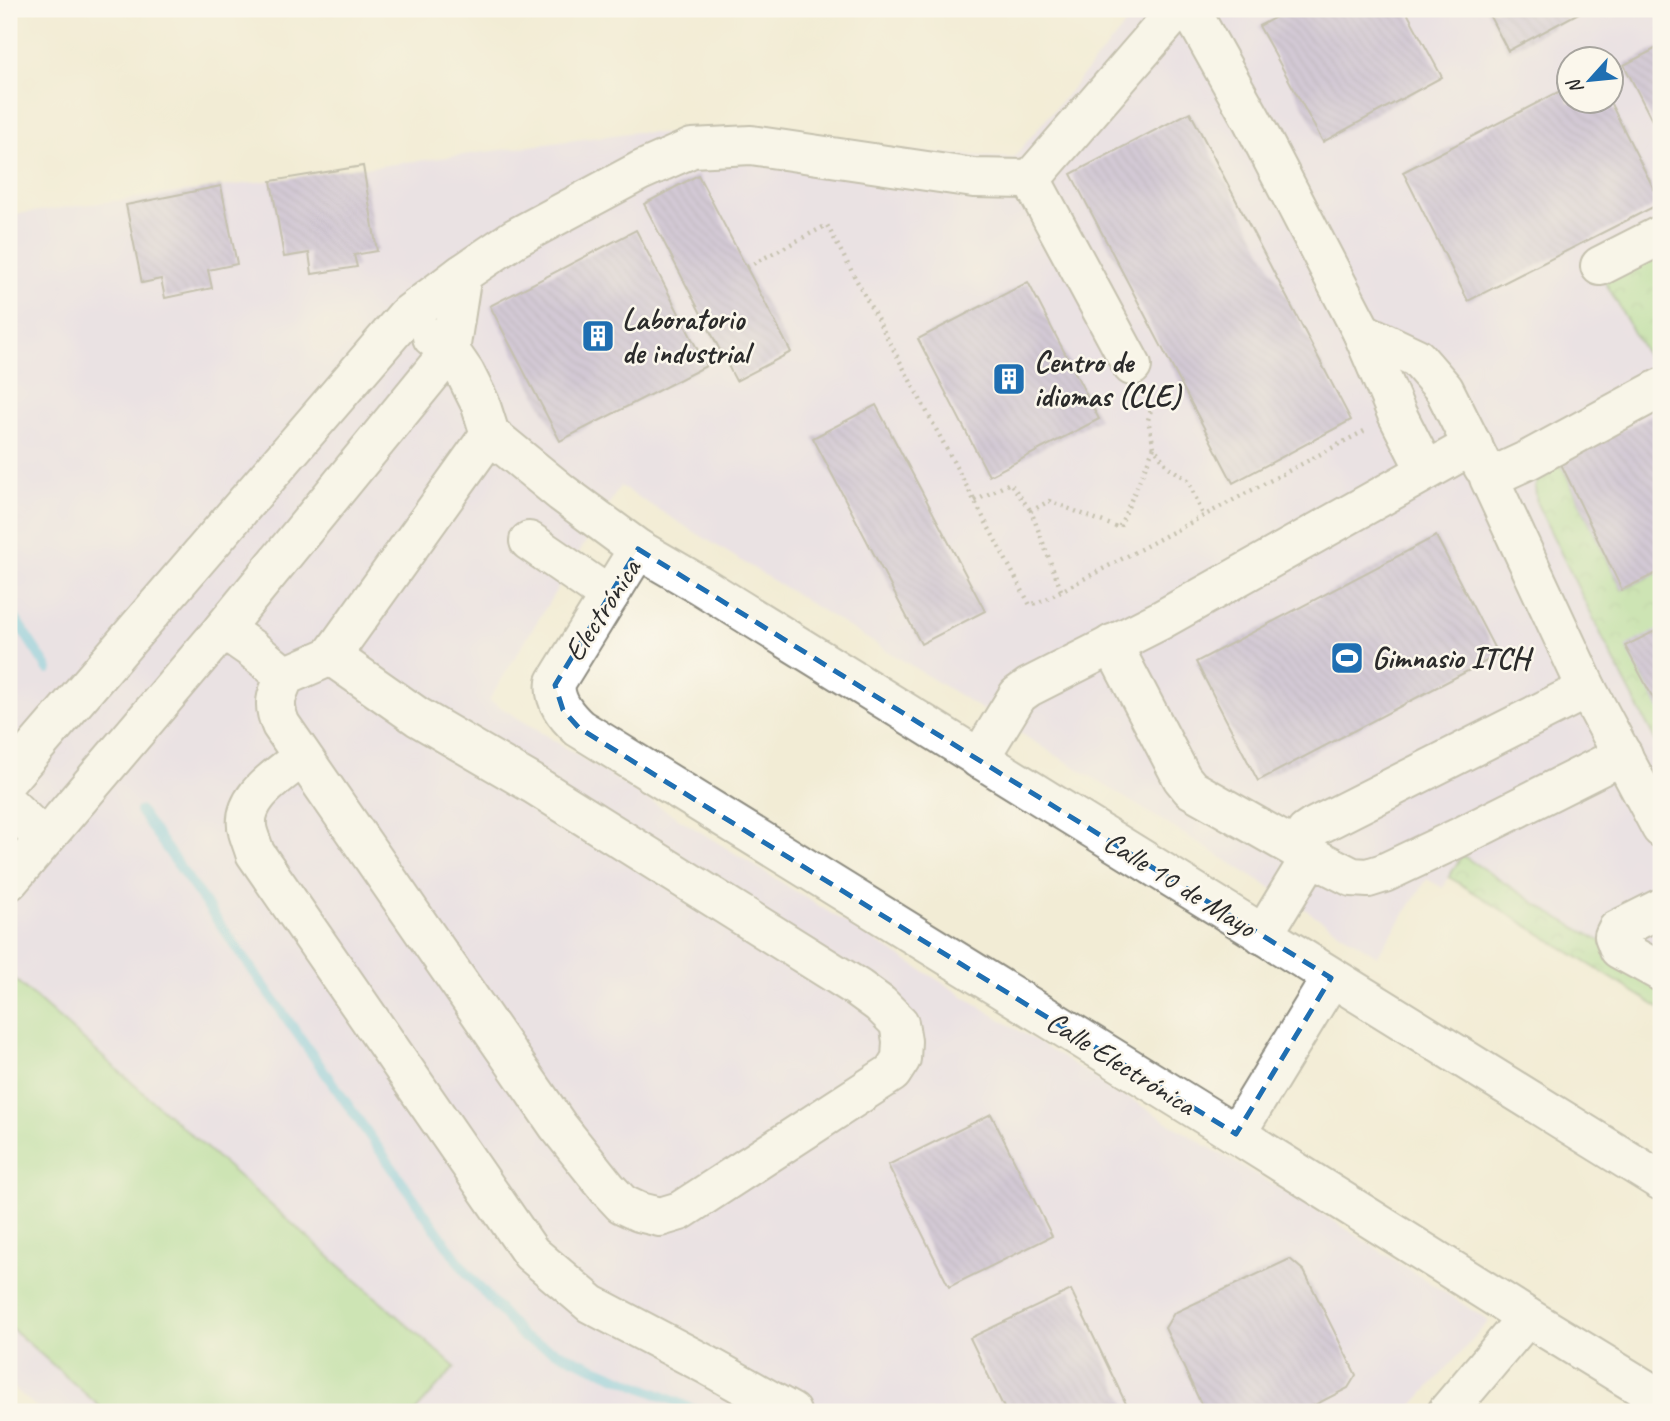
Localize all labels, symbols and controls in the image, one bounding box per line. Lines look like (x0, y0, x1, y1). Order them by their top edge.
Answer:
north arrow (1554, 46, 1624, 116)
text: N (1561, 74, 1589, 98)
place label: Laboratorio de industrial (622, 300, 755, 372)
building icon: Laboratorio de industrial (579, 317, 617, 355)
place label: Centro de idiomas (CLE) (1034, 343, 1183, 415)
building icon: Centro de idiomas (CLE) (990, 360, 1028, 398)
street label: Electrónica (555, 550, 650, 668)
sports icon: Gimnasio ITCH (1328, 639, 1366, 677)
place label: Gimnasio ITCH (1372, 639, 1534, 677)
street label: Calle 10 de Mayo (1097, 822, 1264, 946)
street label: Calle Electrónica (1039, 1002, 1204, 1125)

